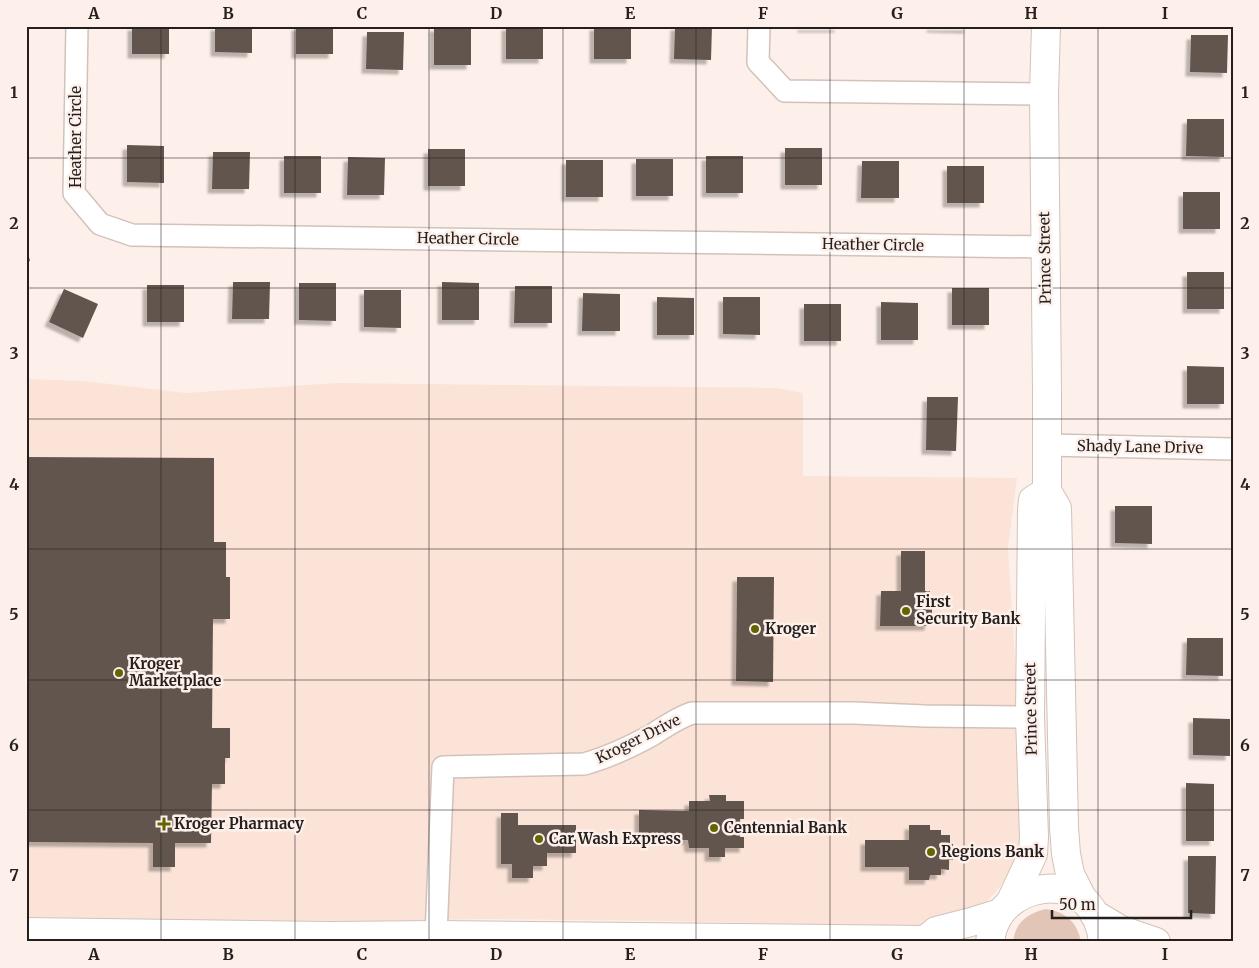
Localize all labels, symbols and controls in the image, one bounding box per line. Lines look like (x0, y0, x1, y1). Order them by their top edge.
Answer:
text: A (87, 3, 100, 23)
text: B (222, 3, 234, 23)
text: C (357, 3, 367, 23)
text: D (490, 3, 502, 23)
text: E (625, 3, 636, 23)
text: F (758, 3, 768, 23)
text: G (891, 3, 903, 23)
text: H (1024, 3, 1038, 23)
text: I (1162, 3, 1168, 23)
text: 1 (10, 82, 18, 102)
text: 1 (1241, 82, 1249, 102)
street label: Heather Circle (66, 86, 85, 188)
street label: Prince Street (1034, 211, 1055, 305)
text: 2 (9, 213, 19, 233)
text: 2 (1240, 213, 1250, 233)
street label: Heather Circle (417, 228, 519, 249)
street label: Heather Circle (822, 234, 924, 255)
text: 3 (9, 343, 19, 363)
text: 3 (1240, 343, 1250, 363)
street label: Shady Lane Drive (1077, 436, 1203, 457)
text: 4 (9, 474, 19, 494)
text: 4 (1240, 474, 1250, 494)
place label: First Security Bank (916, 592, 1021, 628)
text: 5 (9, 604, 19, 624)
text: 5 (1240, 604, 1250, 624)
marker: First Security Bank (900, 605, 912, 617)
place label: Kroger (765, 619, 816, 638)
marker: Kroger (749, 623, 761, 635)
place label: Kroger Marketplace (129, 654, 221, 690)
street label: Prince Street (1020, 662, 1041, 756)
marker: Kroger Marketplace (113, 667, 125, 679)
street label: Kroger Drive (592, 710, 683, 767)
text: 6 (9, 735, 19, 755)
text: 6 (1240, 735, 1250, 755)
place label: Kroger Pharmacy (174, 814, 304, 833)
marker: Kroger Pharmacy (158, 818, 170, 830)
place label: Centennial Bank (724, 818, 847, 837)
marker: Centennial Bank (708, 822, 720, 834)
place label: Car Wash Express (549, 829, 681, 848)
marker: Car Wash Express (533, 833, 545, 845)
place label: Regions Bank (941, 842, 1044, 861)
marker: Regions Bank (925, 846, 937, 858)
text: 7 (9, 865, 19, 885)
text: 7 (1240, 865, 1250, 885)
scale bar (1052, 888, 1190, 920)
text: 50 m (1059, 895, 1096, 914)
text: A (87, 944, 100, 964)
text: B (222, 944, 234, 964)
text: C (357, 944, 367, 964)
text: D (490, 944, 502, 964)
text: E (625, 944, 636, 964)
text: F (758, 944, 768, 964)
text: G (891, 944, 903, 964)
text: H (1024, 944, 1038, 964)
text: I (1162, 944, 1168, 964)

